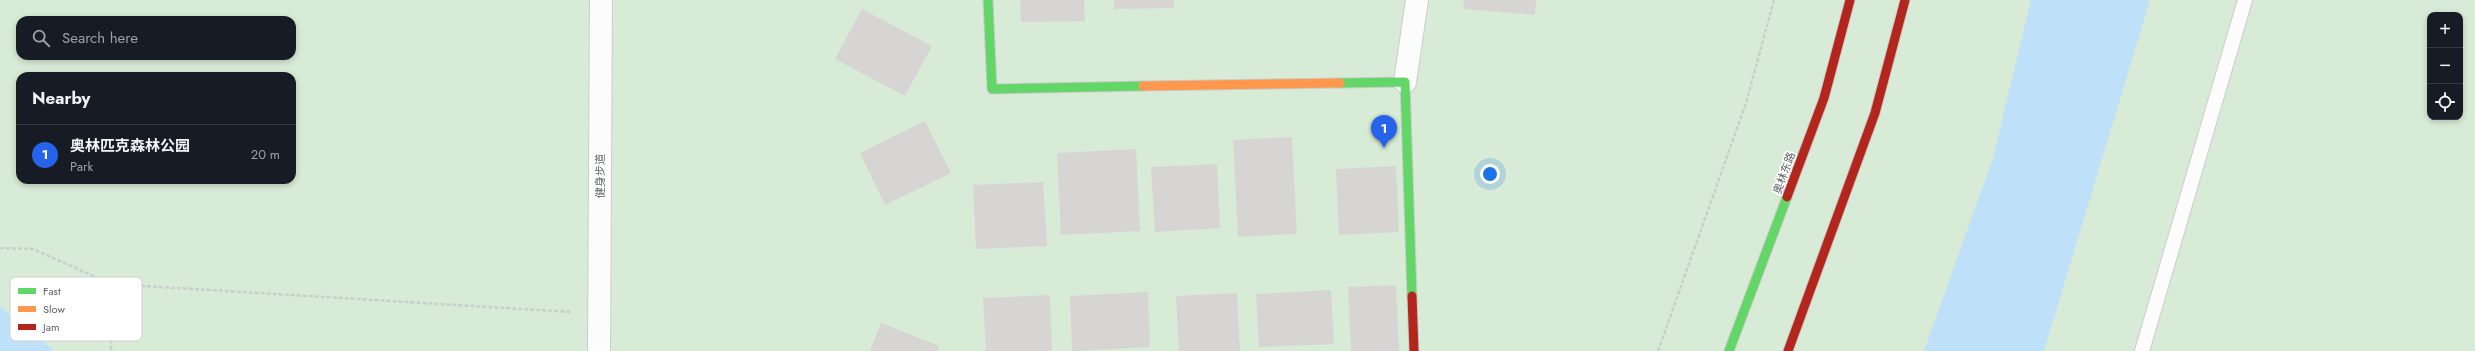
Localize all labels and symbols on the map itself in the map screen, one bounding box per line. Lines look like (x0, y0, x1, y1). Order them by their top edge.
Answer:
pin: 1 (1371, 115, 1397, 148)
street label: 奥林东路 (1769, 150, 1799, 196)
street label: 健身步道 (592, 154, 608, 198)
your location (1480, 164, 1500, 184)
legend (10, 277, 142, 341)
text: Fast (43, 283, 61, 299)
text: Slow (43, 301, 65, 317)
text: Jam (41, 319, 60, 335)

